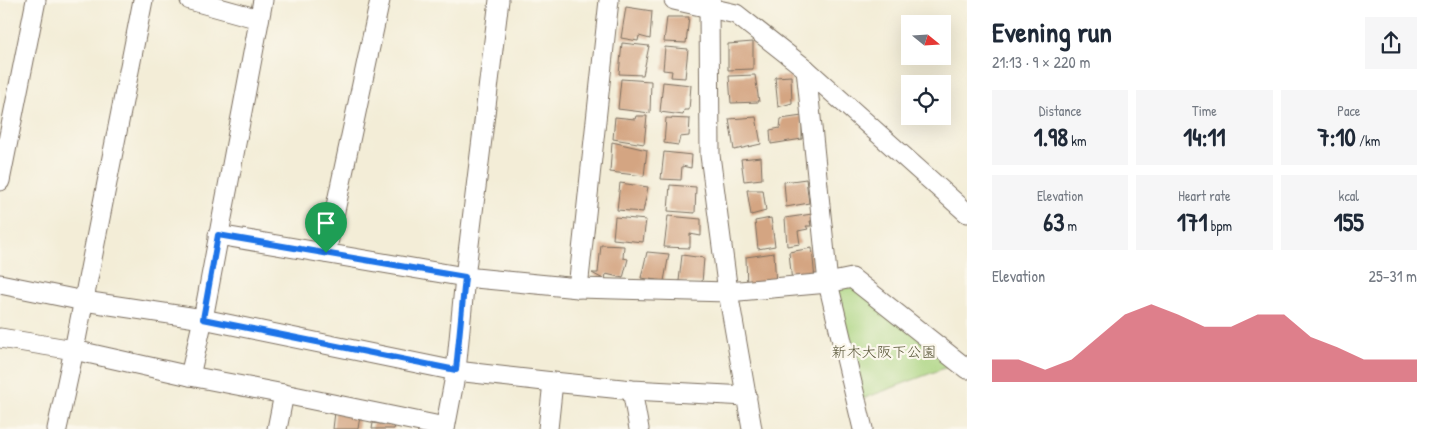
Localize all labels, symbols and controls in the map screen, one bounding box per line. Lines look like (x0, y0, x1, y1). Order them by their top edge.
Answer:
text: Evening run (992, 13, 1112, 51)
north arrow (901, 15, 951, 65)
map controls (901, 15, 951, 125)
button: share (1365, 17, 1417, 69)
text: 21:13 · 9 × 220 m (992, 51, 1090, 73)
button: locate (901, 75, 951, 125)
text: Distance (1039, 101, 1082, 120)
text: Time (1192, 101, 1217, 120)
text: Pace (1337, 101, 1360, 120)
text: 1.98 (1034, 120, 1068, 154)
text: 14:11 (1183, 120, 1226, 154)
text: 7:10 (1317, 120, 1356, 154)
text: km (1068, 131, 1087, 150)
text: /km (1356, 131, 1380, 150)
text: Elevation (1037, 186, 1083, 205)
text: Heart rate (1178, 186, 1231, 205)
text: kcal (1339, 186, 1359, 205)
pin (305, 202, 347, 253)
text: 63 (1043, 205, 1064, 239)
text: 171 (1177, 205, 1208, 239)
text: 155 (1334, 205, 1364, 239)
icon: arrive (312, 209, 340, 237)
text: m (1064, 216, 1077, 235)
text: bpm (1208, 216, 1232, 235)
text: Elevation (992, 265, 1045, 287)
text: 25–31 m (1368, 265, 1417, 287)
park label: 新木大阪下公園 (831, 341, 937, 362)

